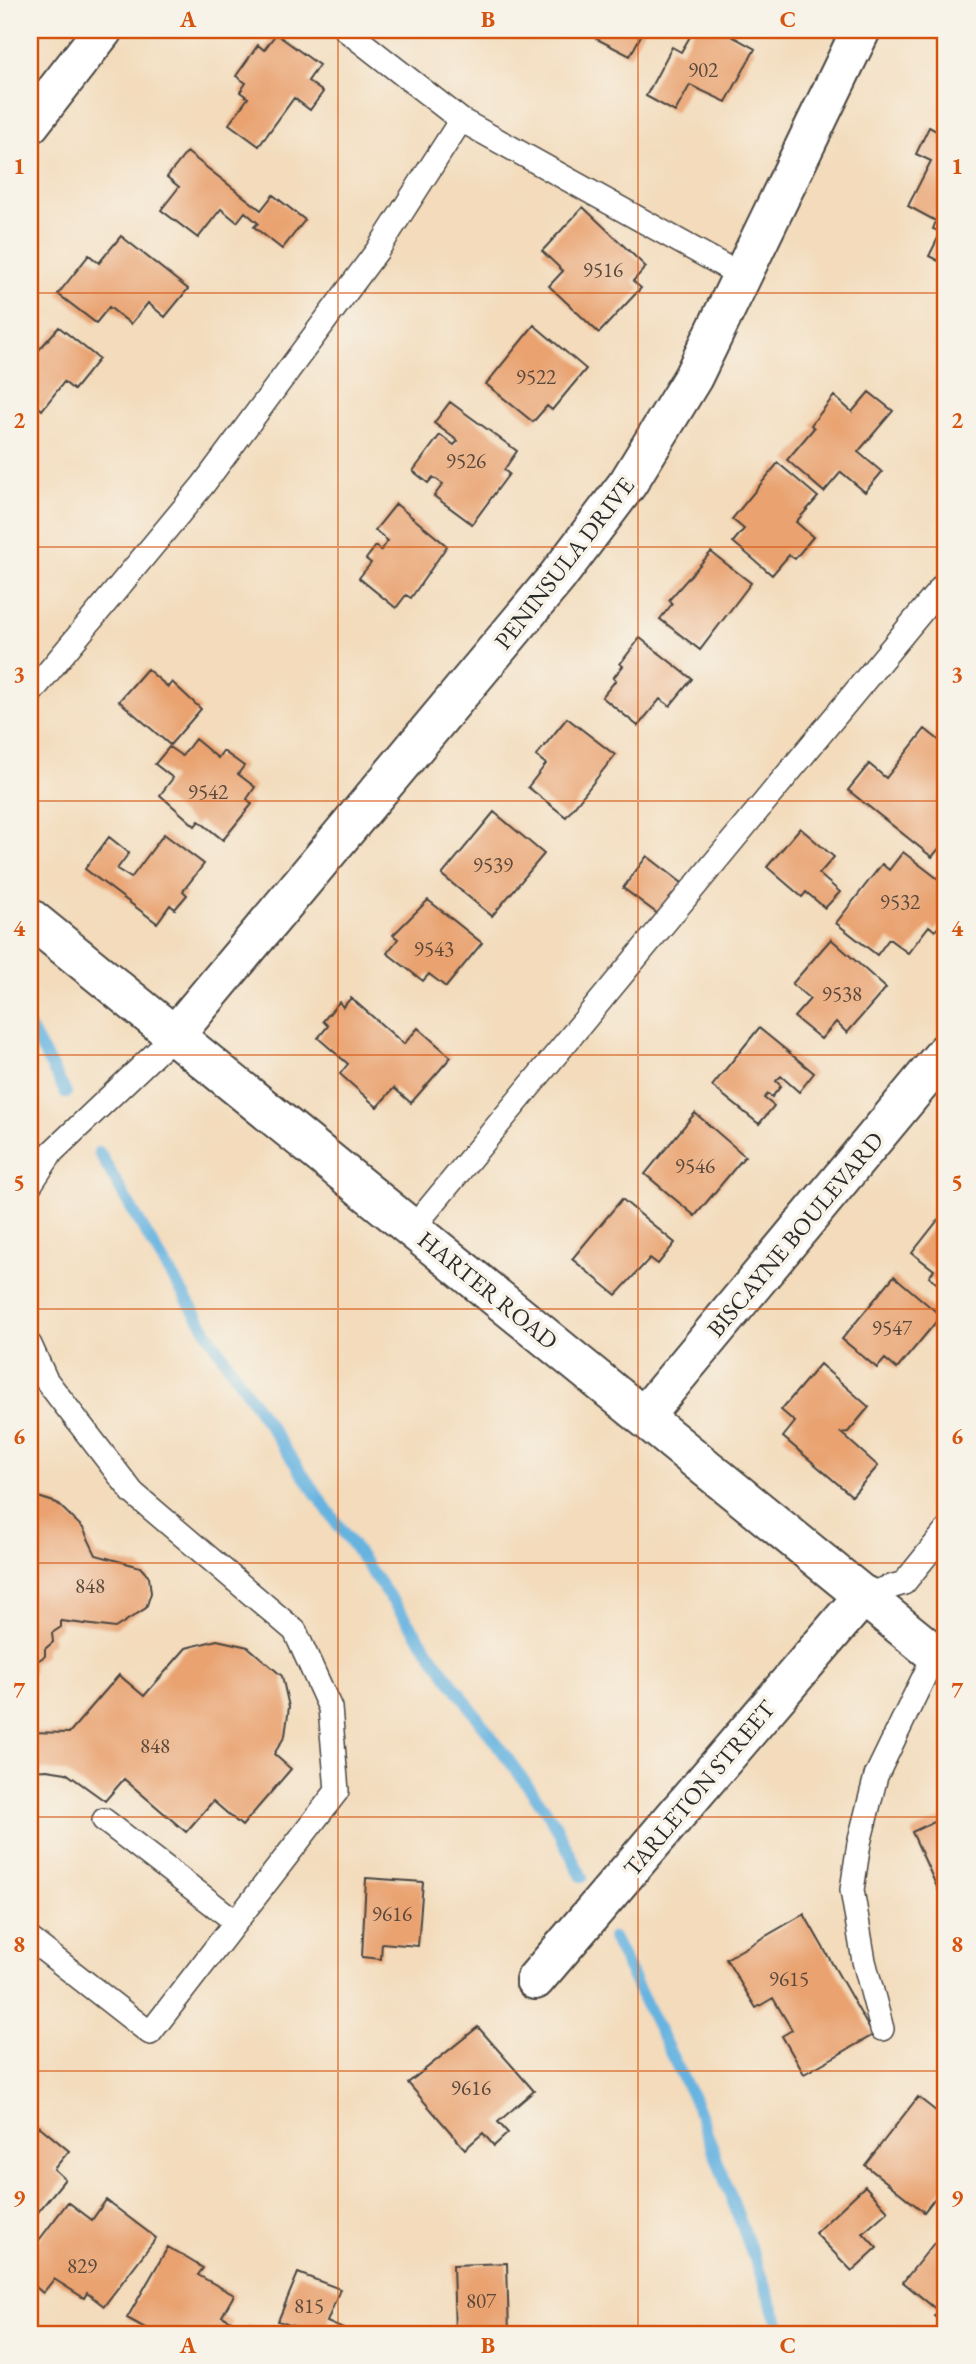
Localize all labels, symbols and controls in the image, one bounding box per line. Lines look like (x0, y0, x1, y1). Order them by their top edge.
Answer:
text: A (179, 4, 197, 34)
text: B (481, 4, 495, 34)
text: C (780, 4, 796, 34)
house number: 902 (688, 56, 718, 83)
text: 1 (13, 151, 25, 181)
text: 1 (951, 151, 963, 181)
house number: 9516 (583, 256, 623, 283)
house number: 9522 (516, 363, 556, 390)
text: 2 (13, 405, 25, 435)
text: 2 (951, 405, 963, 435)
house number: 9526 (446, 447, 486, 474)
street label: PENINSULA DRIVE (487, 471, 641, 655)
text: 3 (13, 659, 25, 689)
text: 3 (951, 659, 963, 689)
house number: 9542 (188, 778, 228, 805)
house number: 9539 (473, 851, 513, 878)
house number: 9532 (880, 888, 920, 915)
text: 4 (13, 913, 26, 943)
text: 4 (951, 913, 964, 943)
house number: 9543 (414, 935, 454, 962)
house number: 9538 (822, 980, 862, 1007)
street label: BISCAYNE BOULEVARD (700, 1125, 890, 1343)
house number: 9546 (675, 1152, 715, 1179)
text: 5 (13, 1167, 25, 1197)
text: 5 (951, 1167, 963, 1197)
street label: HARTER ROAD (412, 1224, 564, 1356)
house number: 9547 (872, 1314, 913, 1341)
text: 6 (13, 1421, 25, 1451)
text: 6 (951, 1421, 963, 1451)
house number: 848 (75, 1572, 105, 1599)
text: 7 (13, 1675, 26, 1705)
text: 7 (951, 1675, 964, 1705)
street label: TARLETON STREET (616, 1693, 782, 1882)
house number: 848 (140, 1732, 170, 1759)
house number: 9616 (372, 1900, 412, 1927)
text: 8 (13, 1929, 25, 1959)
text: 8 (951, 1929, 963, 1959)
house number: 9615 (769, 1965, 809, 1992)
house number: 9616 (451, 2074, 491, 2101)
text: 9 (13, 2183, 25, 2213)
text: 9 (951, 2183, 963, 2213)
house number: 829 (67, 2252, 97, 2279)
house number: 807 (466, 2287, 497, 2314)
house number: 815 (294, 2292, 324, 2319)
text: A (179, 2330, 197, 2360)
text: B (481, 2330, 495, 2360)
text: C (780, 2330, 796, 2360)

